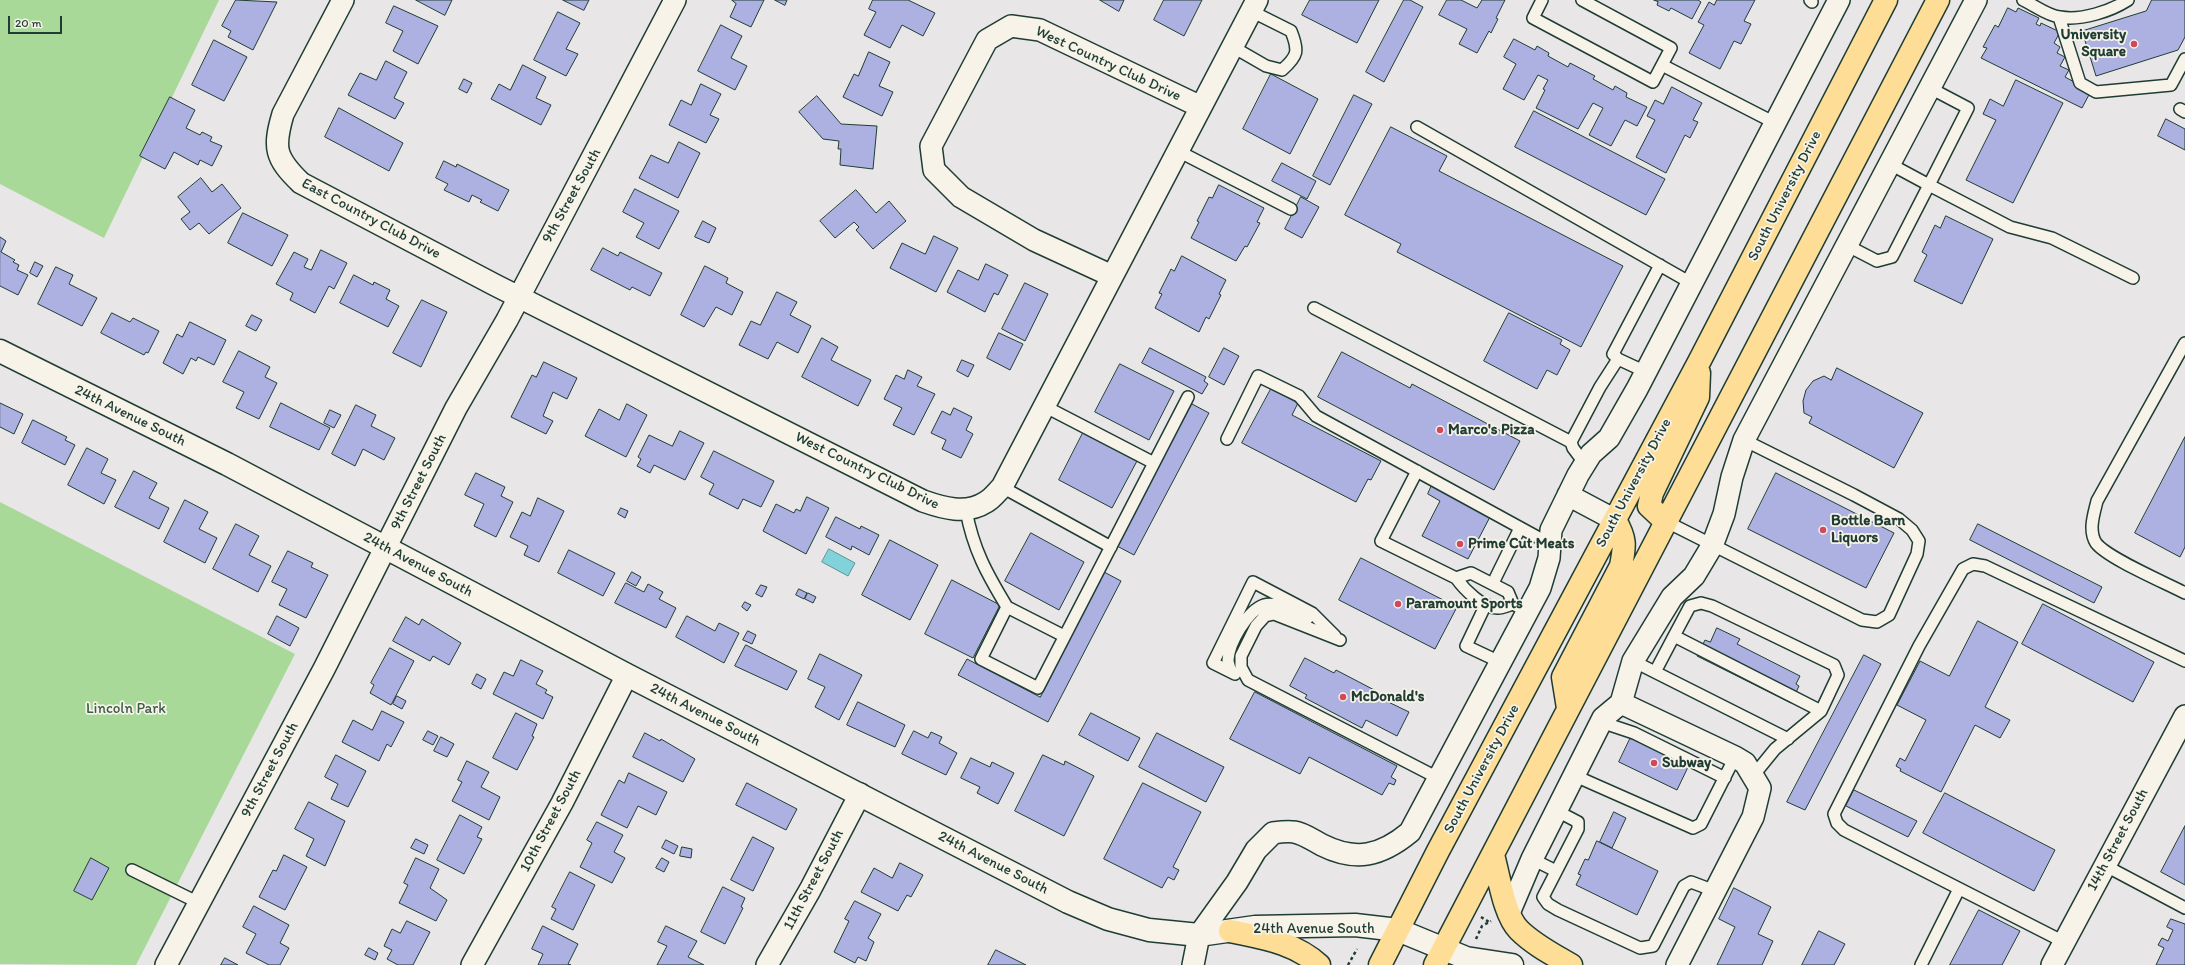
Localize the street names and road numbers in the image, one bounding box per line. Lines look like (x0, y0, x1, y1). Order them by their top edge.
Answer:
street label: West Country Club Drive (1032, 22, 1184, 106)
street label: South University Drive (1744, 128, 1826, 264)
street label: 9th Street South (539, 146, 605, 246)
street label: East Country Club Drive (298, 175, 444, 263)
street label: 24th Avenue South (71, 381, 189, 451)
street label: South University Drive (1592, 415, 1676, 551)
street label: West Country Club Drive (792, 428, 942, 514)
street label: 9th Street South (387, 431, 451, 533)
street label: 24th Avenue South (360, 529, 476, 601)
street label: 24th Avenue South (647, 679, 763, 751)
street label: South University Drive (1440, 701, 1524, 837)
street label: 9th Street South (237, 719, 303, 821)
street label: 10th Street South (516, 767, 586, 875)
street label: 14th Street South (2083, 786, 2153, 894)
street label: 11th Street South (780, 827, 848, 933)
street label: 24th Avenue South (935, 827, 1051, 899)
street label: 24th Avenue South (1253, 920, 1375, 938)

